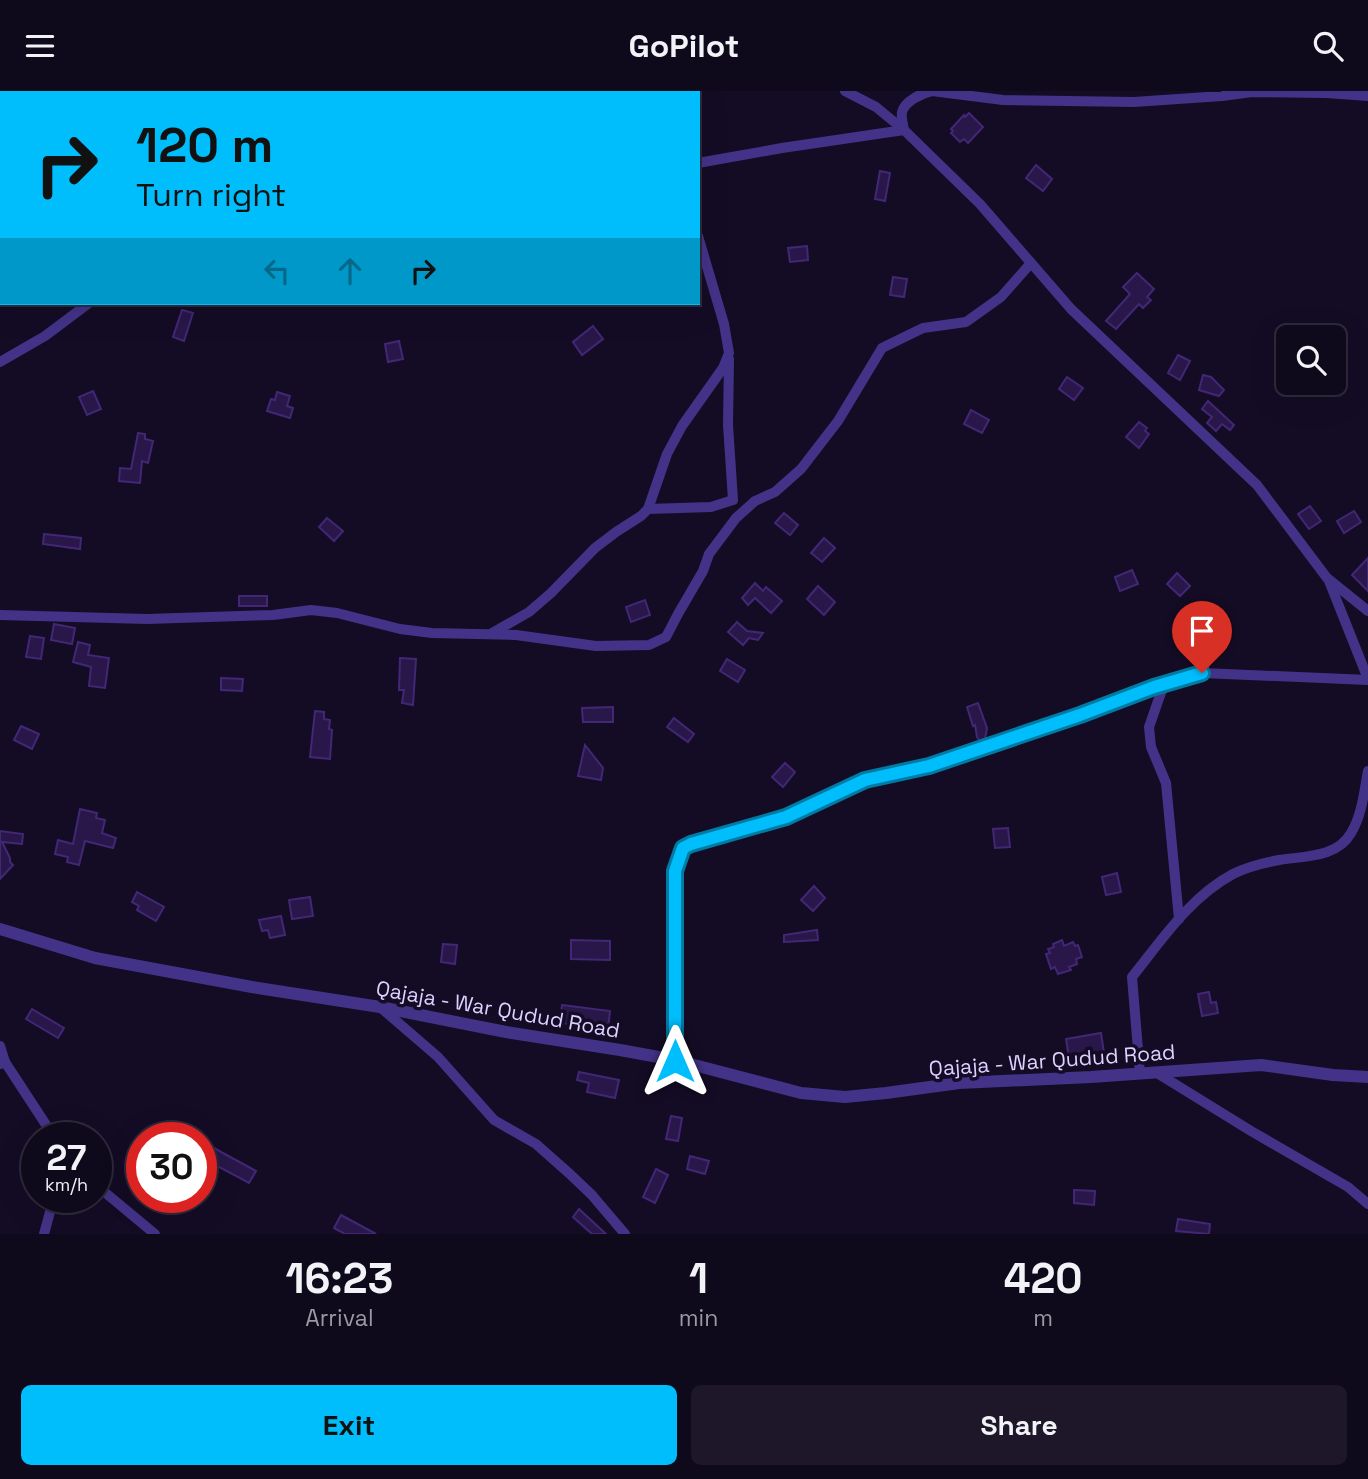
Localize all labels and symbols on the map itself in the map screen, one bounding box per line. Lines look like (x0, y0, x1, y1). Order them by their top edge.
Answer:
pin (1172, 601, 1232, 673)
street label: Qajaja - War Qudud Road (374, 974, 622, 1044)
position arrow (638, 1024, 712, 1098)
street label: Qajaja - War Qudud Road (928, 1038, 1176, 1082)
speed limit sign: 30 (126, 1122, 217, 1213)

